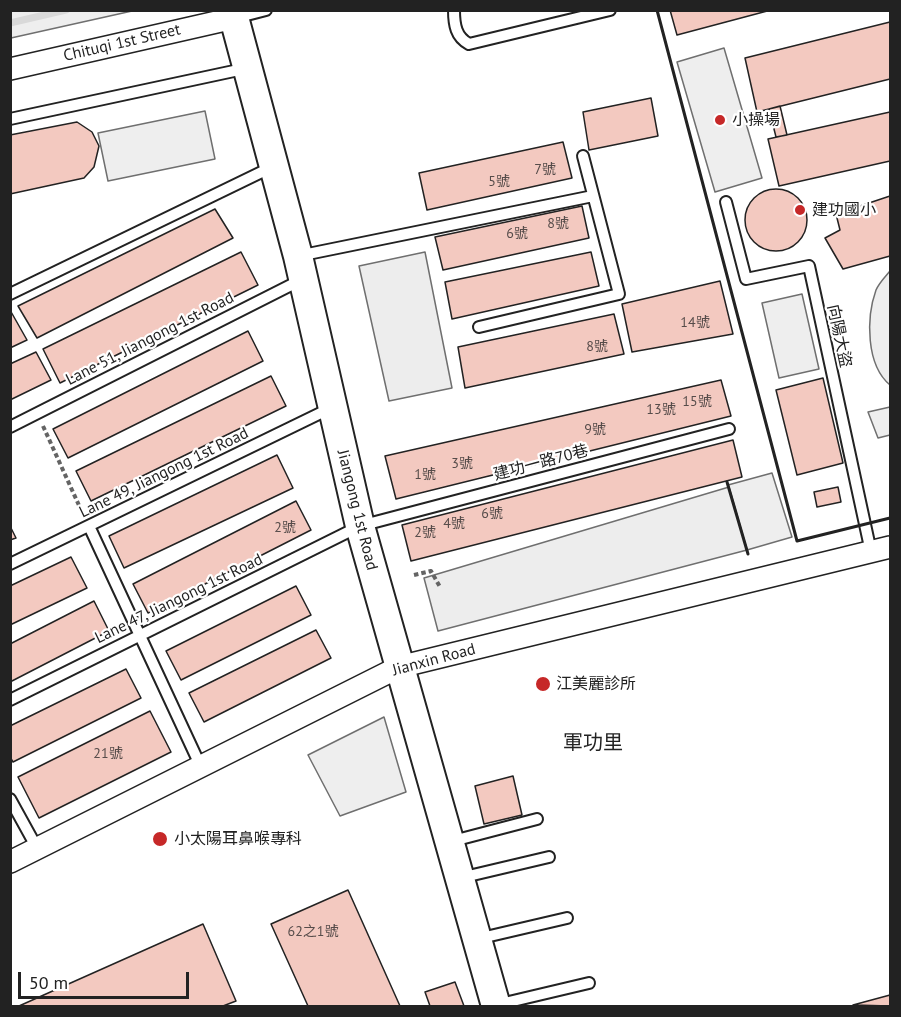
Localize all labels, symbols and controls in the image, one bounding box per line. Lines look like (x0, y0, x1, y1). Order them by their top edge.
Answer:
street label: Chituqi 1st Street (62, 20, 182, 66)
place label: 小操場 (732, 110, 780, 130)
marker: 小操場 (713, 113, 727, 127)
house number: 7號 (534, 162, 556, 178)
house number: 5號 (488, 174, 510, 190)
place label: 建功國小 (812, 200, 876, 220)
marker: 建功國小 (793, 203, 807, 217)
house number: 8號 (547, 216, 569, 232)
house number: 6號 (506, 226, 528, 242)
street label: Lane 51, Jiangong 1st Road (63, 288, 237, 390)
street label: 向陽大盜 (823, 303, 855, 369)
house number: 14號 (680, 315, 710, 331)
house number: 8號 (586, 339, 608, 355)
house number: 15號 (682, 394, 712, 410)
house number: 13號 (646, 402, 676, 418)
house number: 9號 (584, 422, 606, 438)
street label: Lane 49, Jiangong 1st Road (76, 424, 252, 522)
street label: 建功一路70巷 (491, 441, 591, 485)
street label: Jiangong 1st Road (333, 448, 381, 572)
house number: 3號 (451, 456, 473, 472)
house number: 1號 (414, 467, 436, 483)
house number: 6號 (481, 506, 503, 522)
house number: 4號 (443, 516, 465, 532)
house number: 2號 (274, 520, 296, 536)
house number: 2號 (414, 525, 436, 541)
street label: Lane 47, Jiangong 1st Road (92, 550, 266, 648)
street label: Jianxin Road (390, 640, 478, 680)
place label: 江美麗診所 (556, 674, 636, 694)
marker: 江美麗診所 (534, 675, 552, 693)
district label: 軍功里 (563, 731, 623, 755)
house number: 21號 (93, 746, 123, 762)
place label: 小太陽耳鼻喉專科 (174, 829, 302, 849)
marker: 小太陽耳鼻喉專科 (151, 830, 169, 848)
house number: 62之1號 (288, 924, 338, 940)
scale bar (21, 960, 192, 998)
text: 50 m (29, 971, 68, 994)

